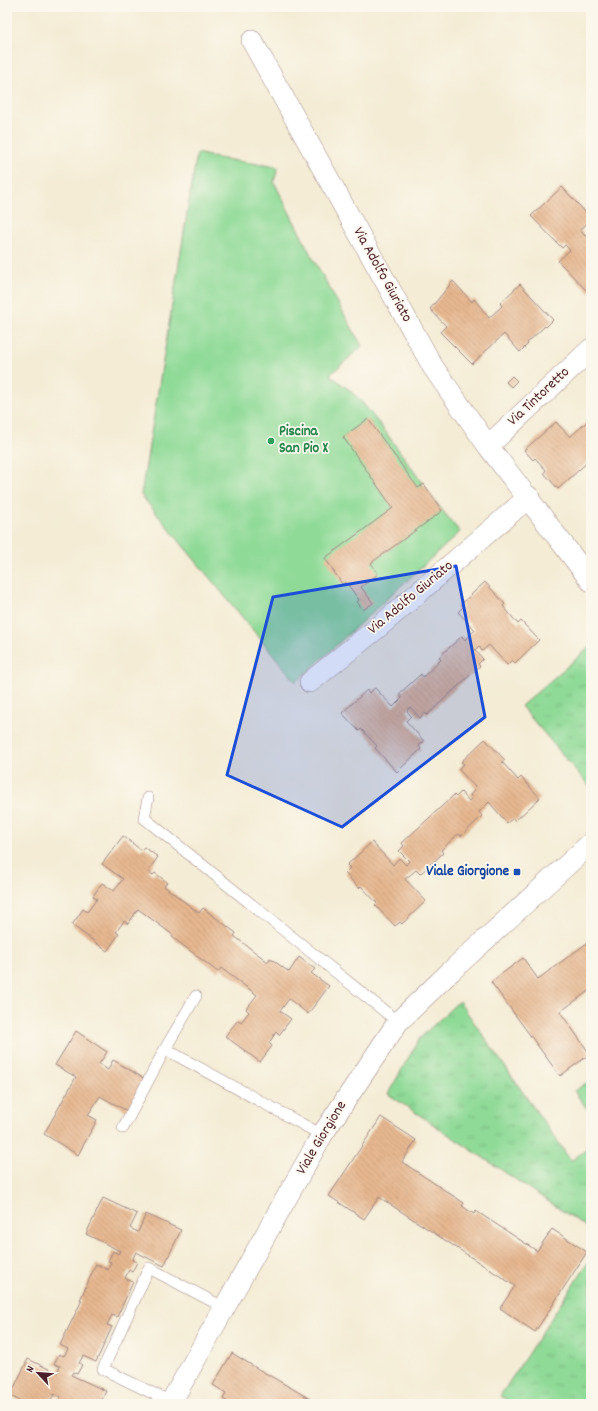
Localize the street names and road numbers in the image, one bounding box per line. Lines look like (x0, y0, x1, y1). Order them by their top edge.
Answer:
street label: Via Adolfo Giuriato (347, 223, 417, 327)
street label: Via Tintoretto (503, 362, 575, 432)
street label: Via Adolfo Giuriato (363, 555, 459, 640)
street label: Viale Giorgione (291, 1097, 353, 1179)

